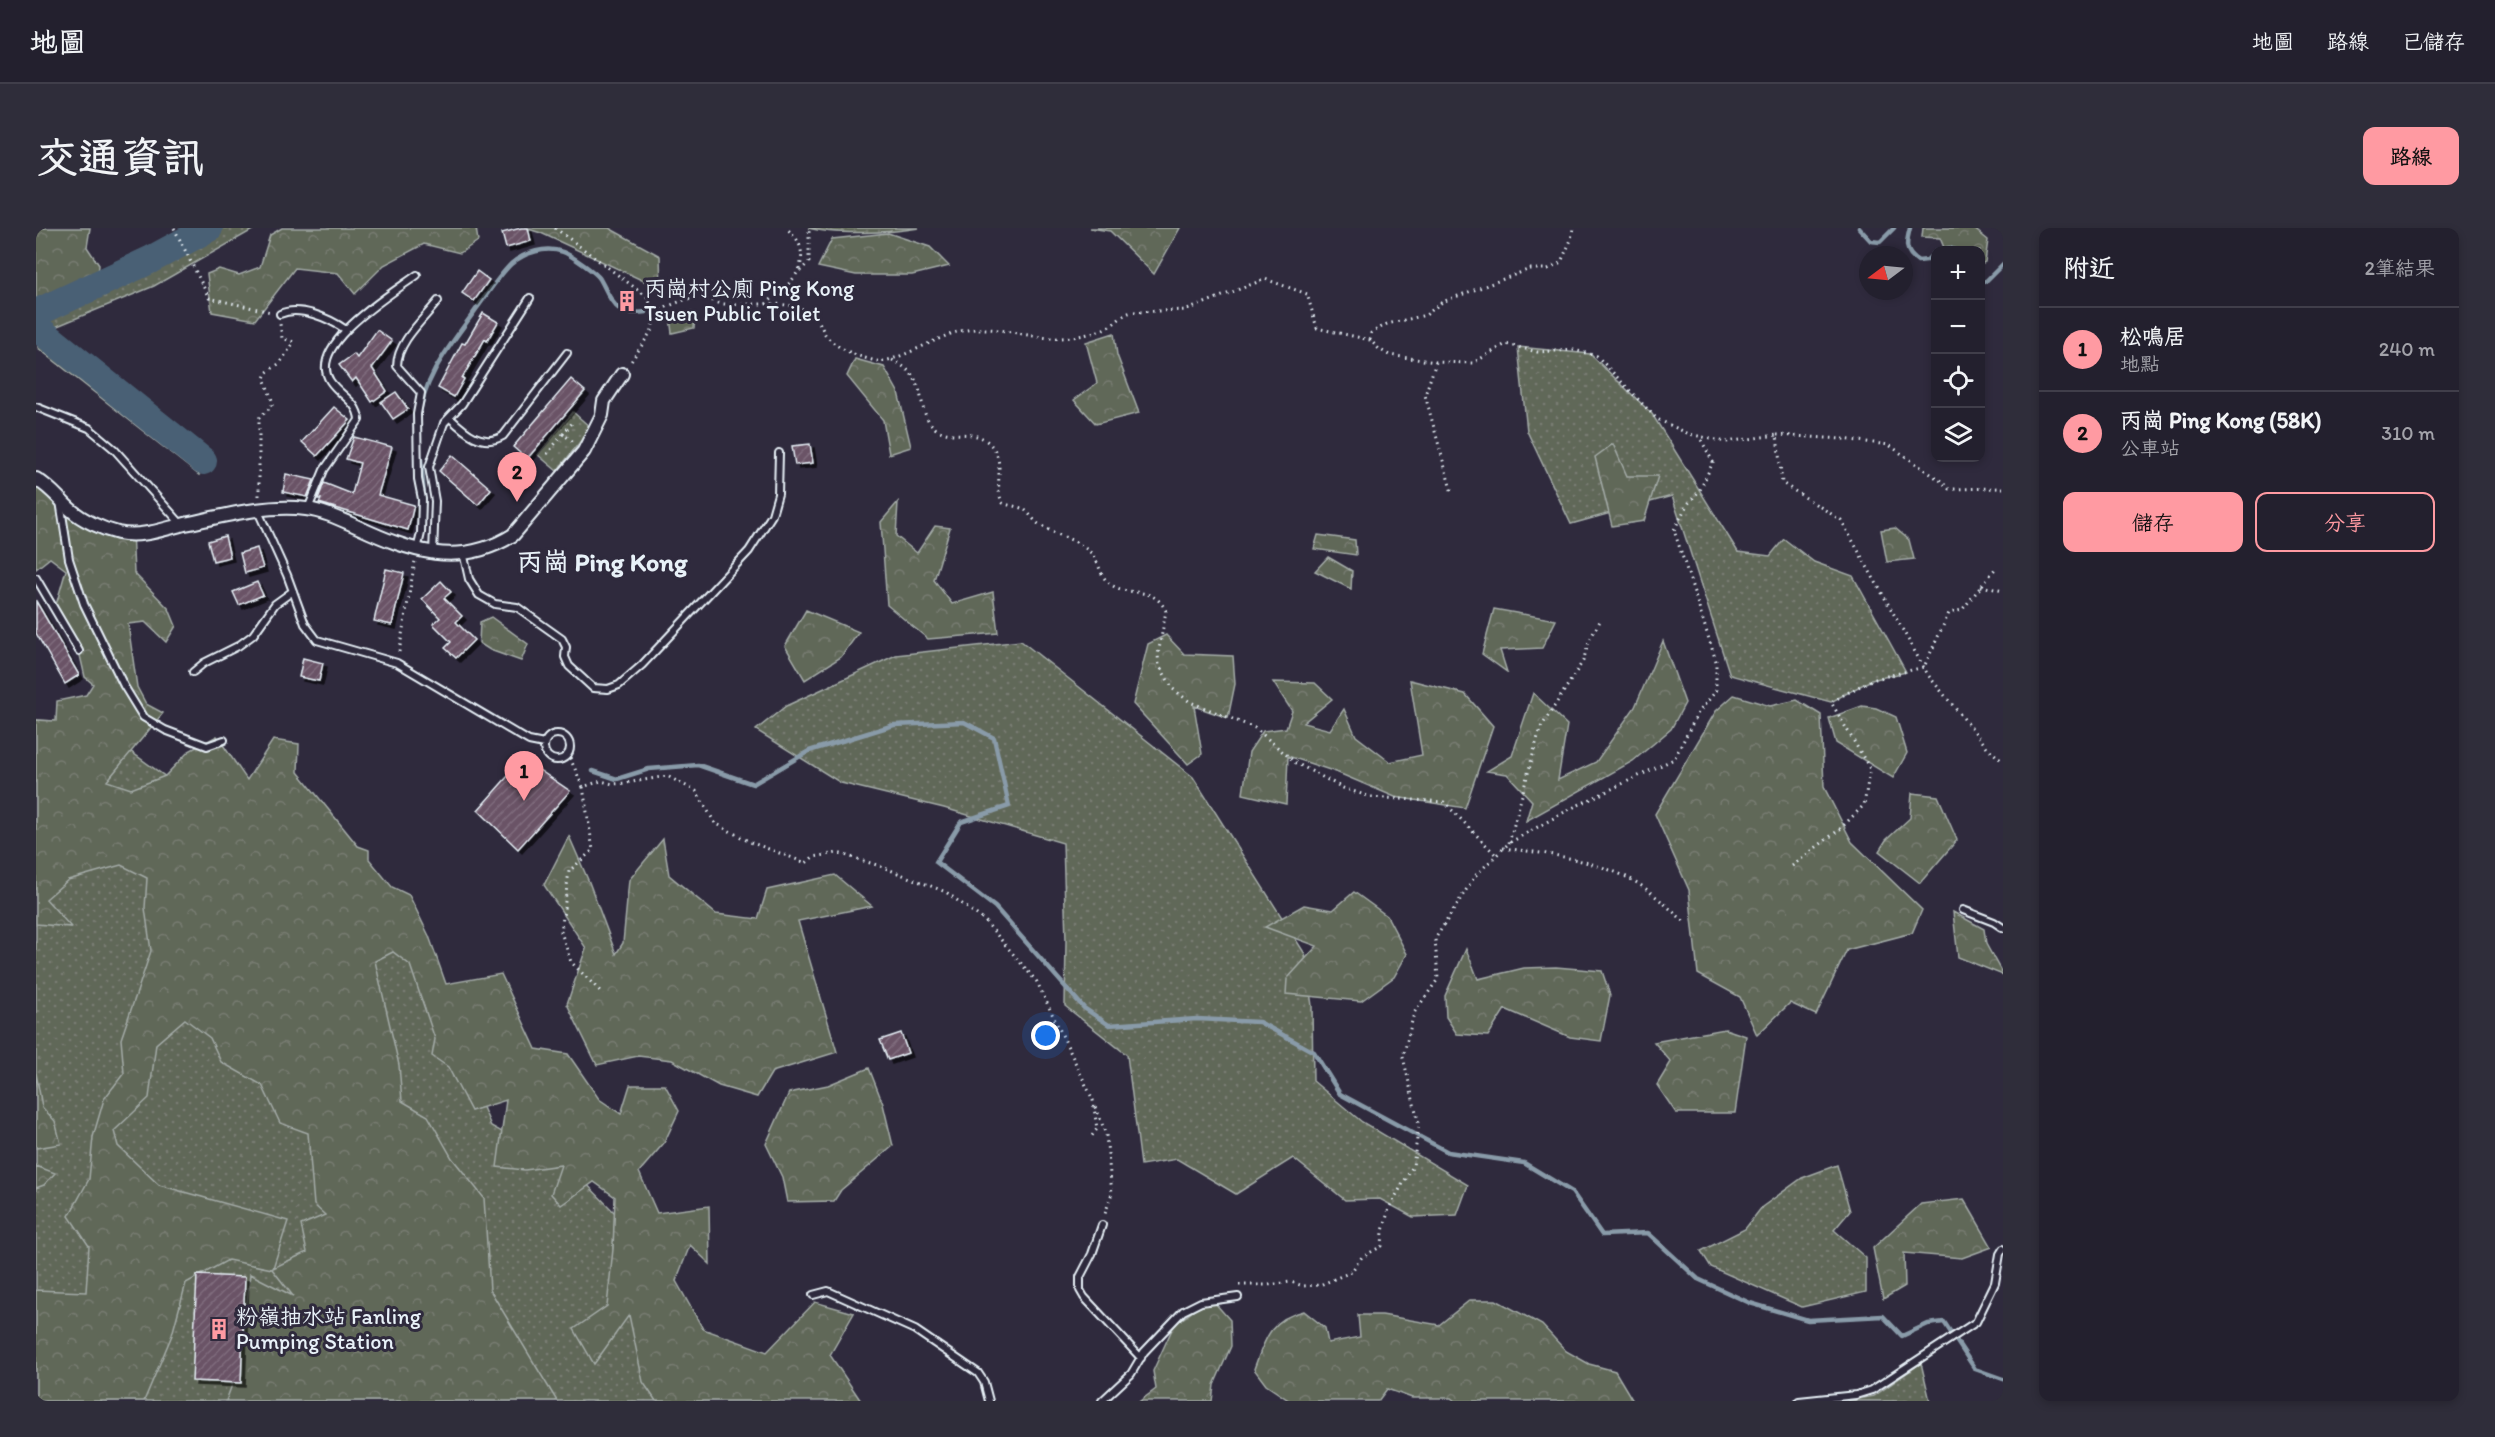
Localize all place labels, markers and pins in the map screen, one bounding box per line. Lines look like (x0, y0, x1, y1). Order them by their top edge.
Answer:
place label: 丙崗村公廁 Ping Kong Tsuen Public Toilet (644, 275, 855, 327)
building icon: 丙崗村公廁 Ping Kong Tsuen Public Toilet (615, 289, 639, 313)
pin: 2 (498, 452, 536, 502)
pin: 1 (504, 752, 544, 801)
place label: 粉嶺抽水站 Fanling Pumping Station (236, 1303, 422, 1355)
building icon: 粉嶺抽水站 Fanling Pumping Station (207, 1317, 231, 1341)

